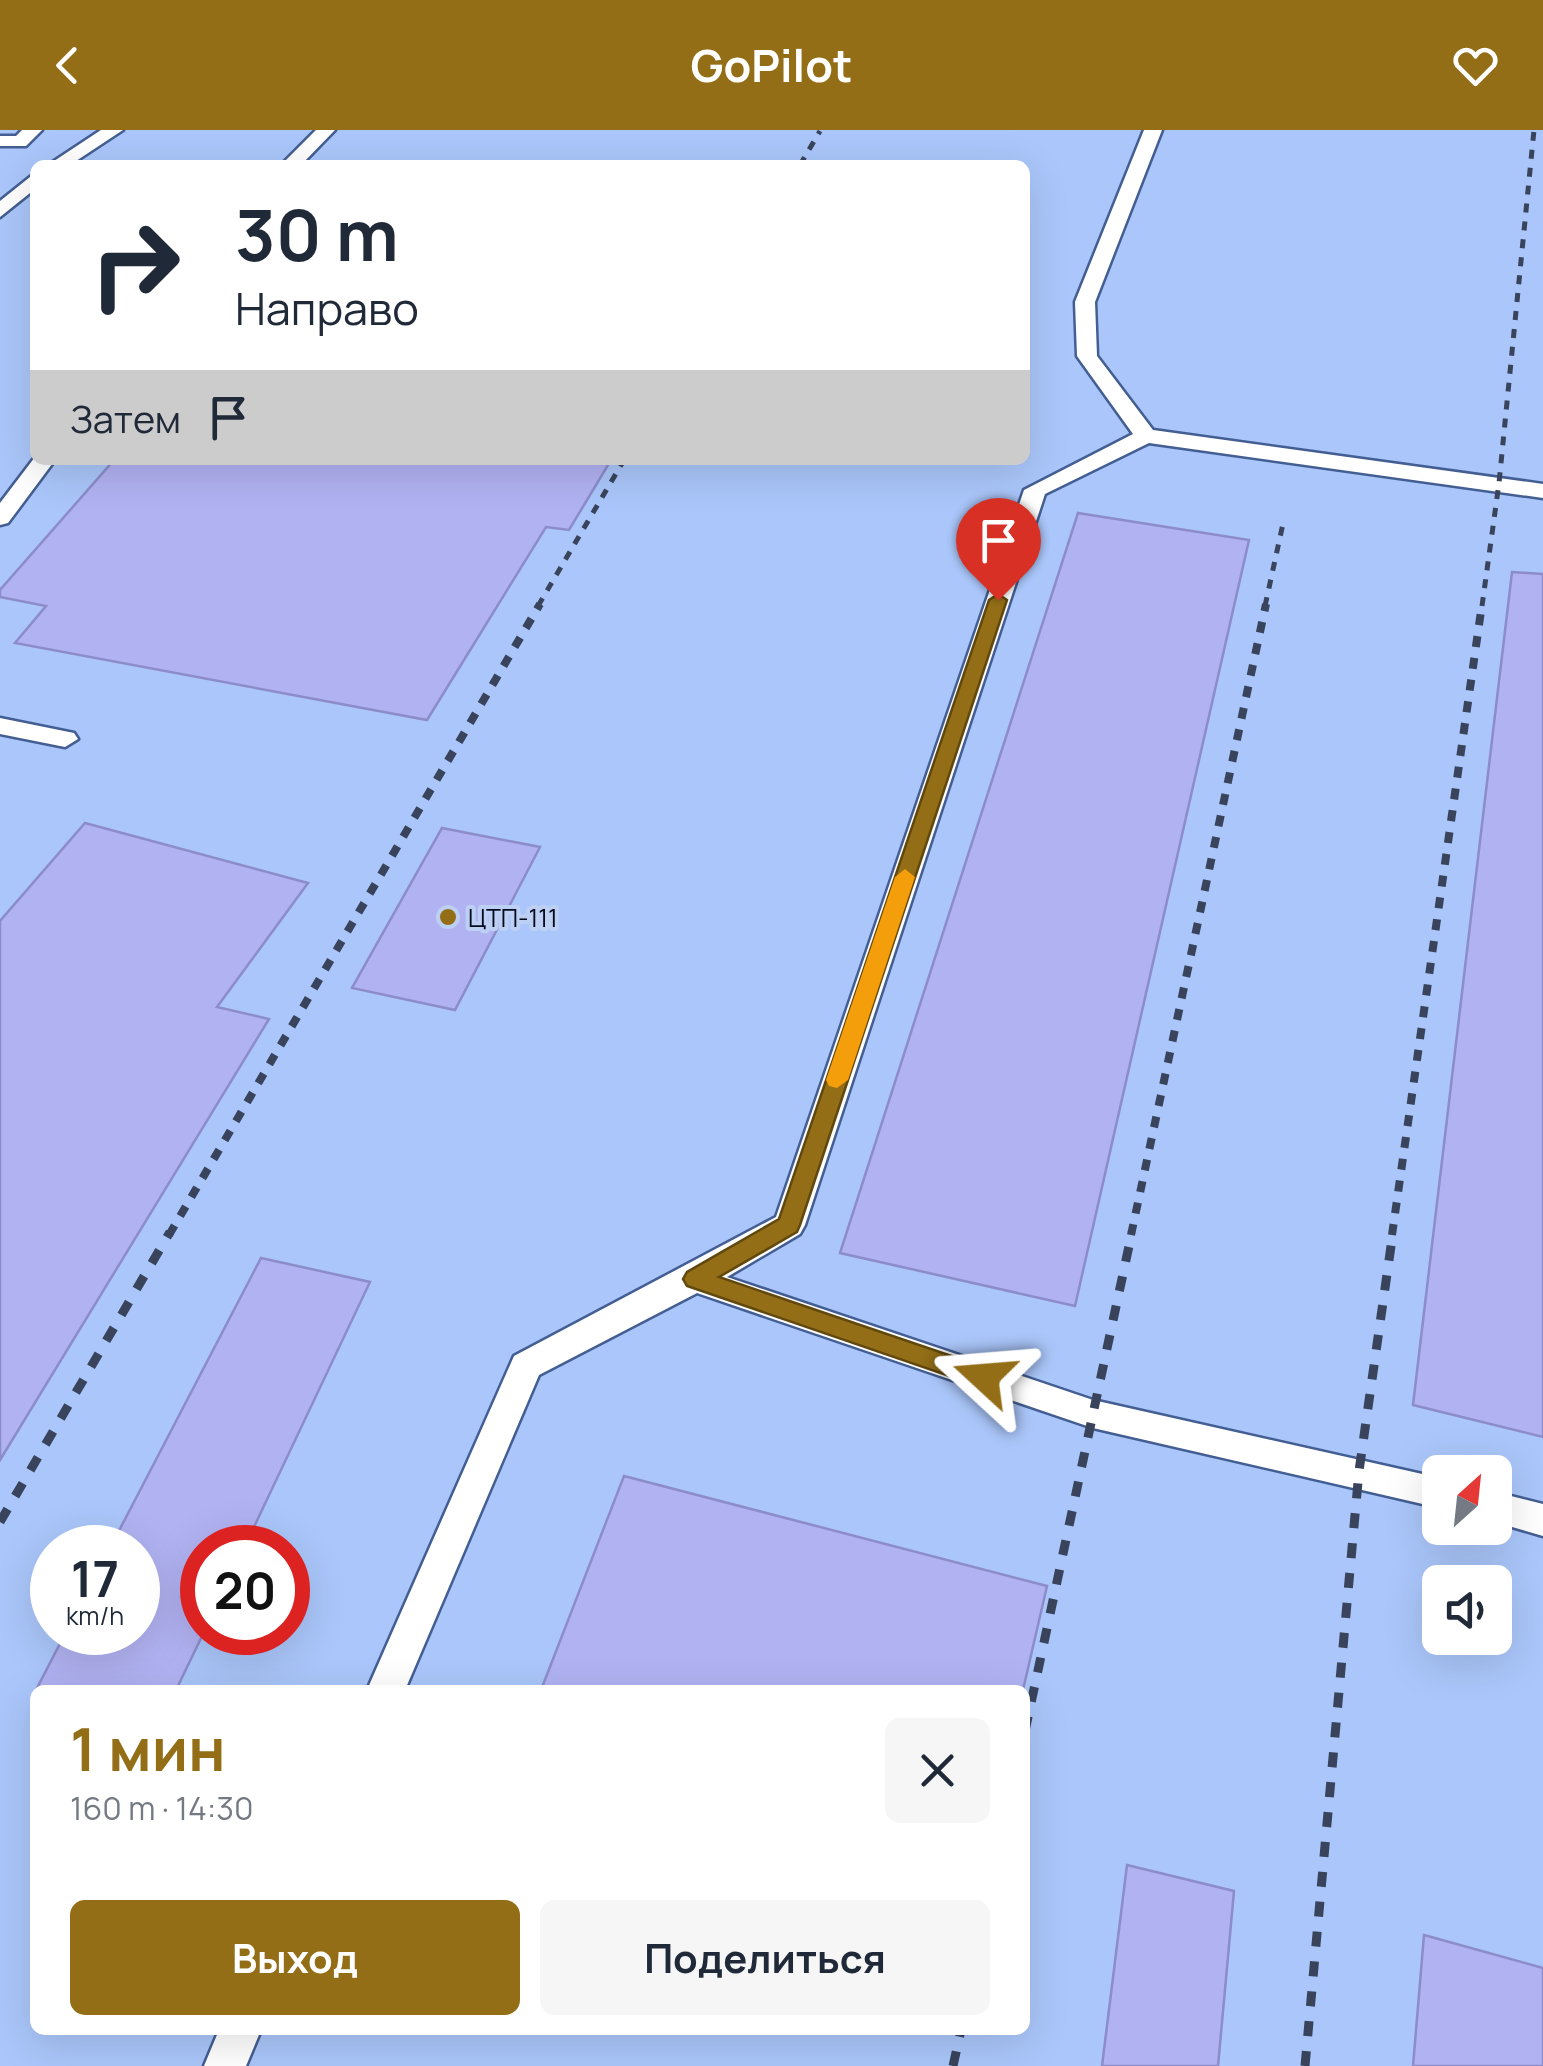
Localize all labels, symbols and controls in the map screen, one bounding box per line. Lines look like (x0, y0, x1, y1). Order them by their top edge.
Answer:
text: GoPilot (690, 34, 853, 96)
icon: back (40, 38, 95, 93)
icon: heart (1448, 38, 1503, 93)
text: 30 m (235, 186, 399, 282)
icon: right (70, 200, 200, 330)
text: Направо (235, 277, 419, 339)
icon: arrive (201, 390, 256, 445)
text: Затем (70, 392, 181, 444)
pin (956, 498, 1041, 601)
icon: arrive (971, 513, 1026, 568)
place label: ЦТП-111 (468, 900, 558, 935)
marker: ЦТП-111 (437, 906, 459, 928)
position arrow (932, 1325, 1036, 1429)
north arrow (1422, 1455, 1512, 1545)
map controls (1422, 1455, 1512, 1655)
speed limit sign: 20 (180, 1525, 310, 1655)
text: 17 (71, 1544, 119, 1612)
button: sound (1422, 1565, 1512, 1655)
text: km/h (66, 1598, 124, 1633)
text: 1 мин (70, 1707, 226, 1789)
button: close (885, 1718, 990, 1823)
text: 160 m · 14:30 (70, 1786, 254, 1830)
button: Выход (70, 1900, 520, 2015)
button: Поделиться (540, 1900, 990, 2015)

